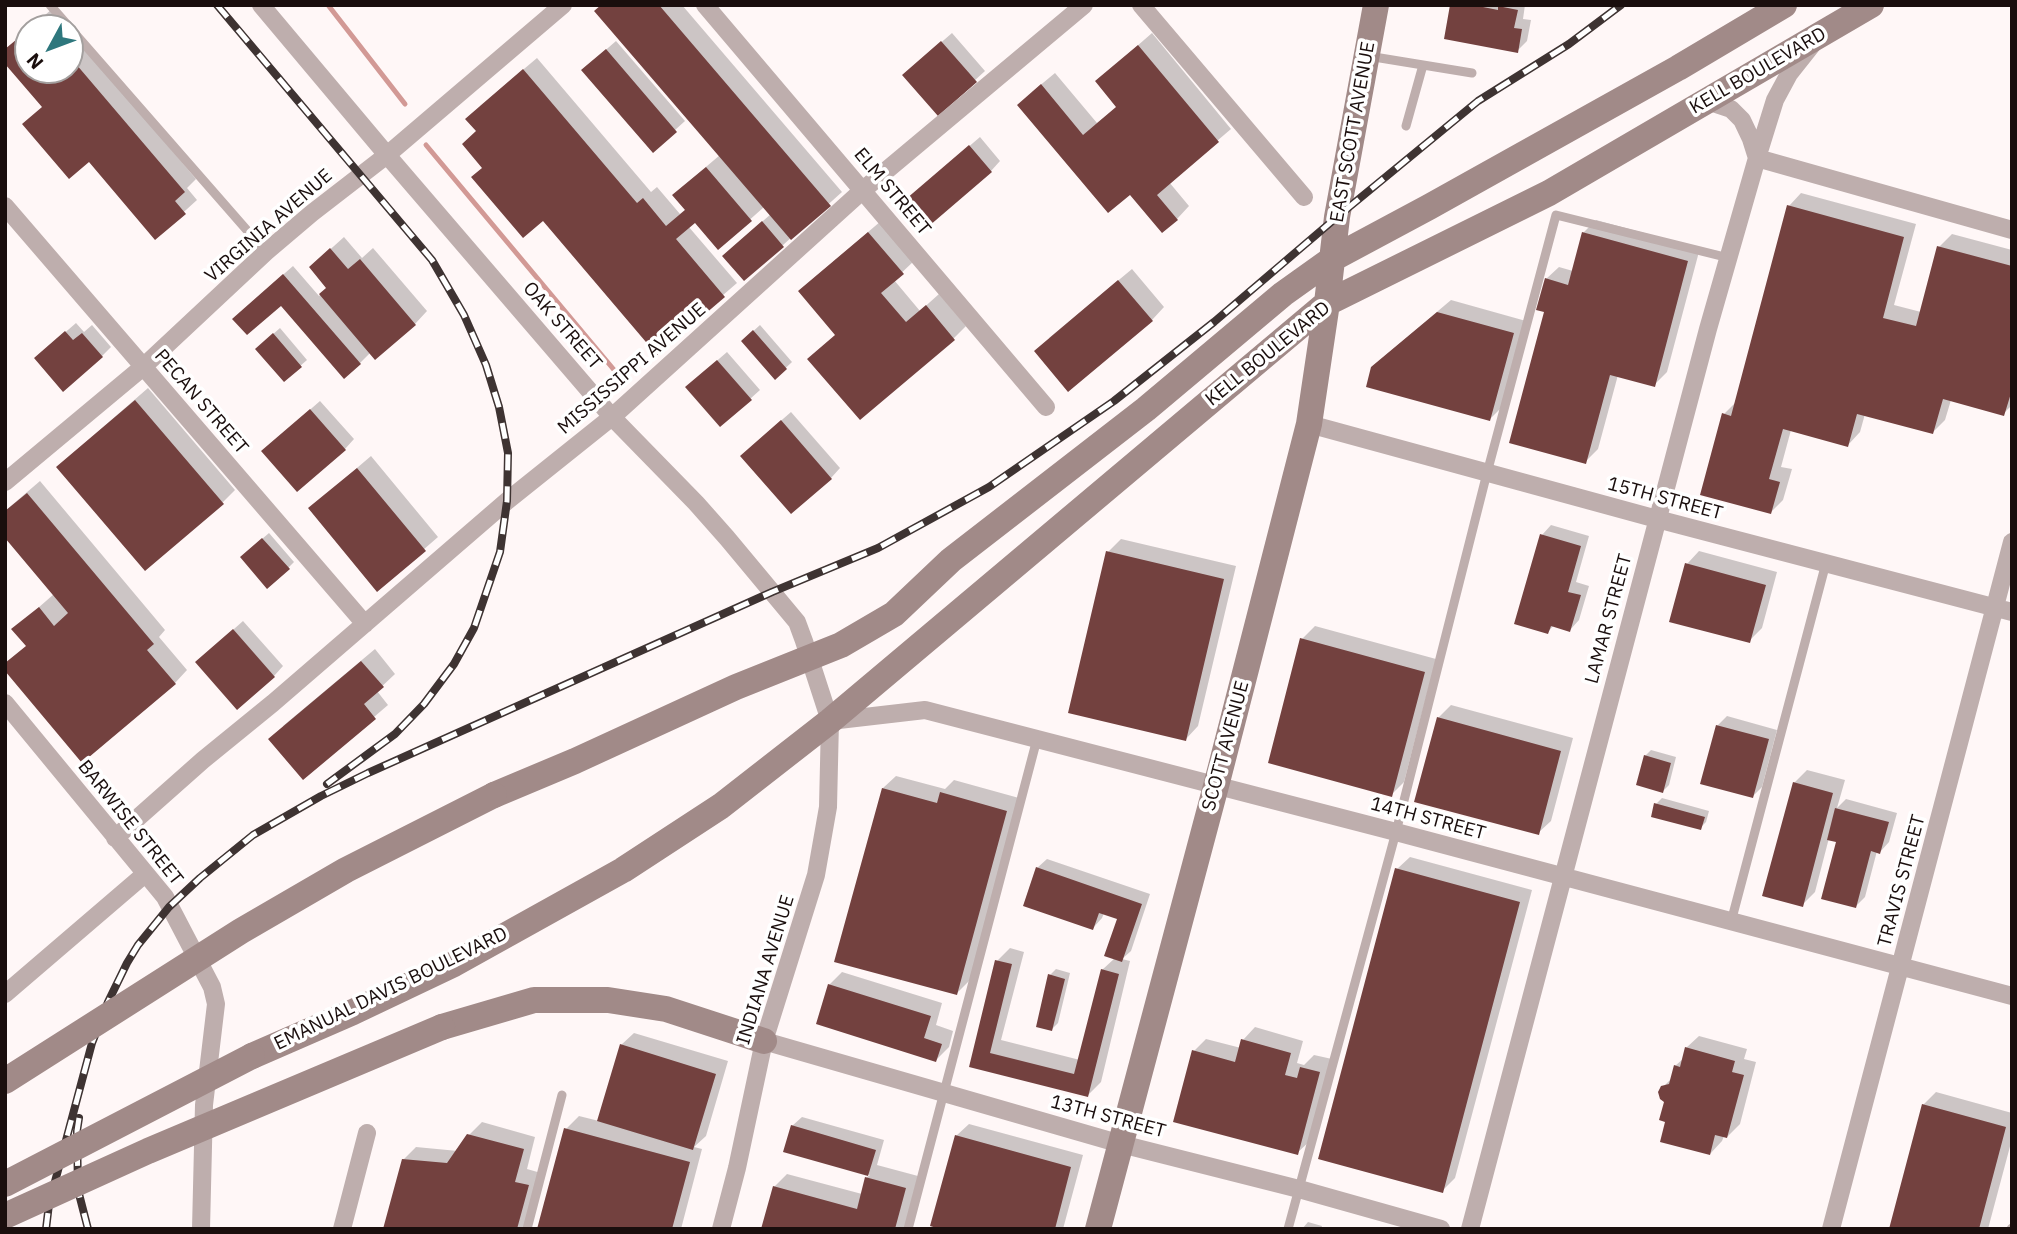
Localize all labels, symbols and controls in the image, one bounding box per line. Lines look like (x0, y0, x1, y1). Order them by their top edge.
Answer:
north arrow (14, 14, 84, 84)
street label: KELL BOULEVARD (1686, 23, 1830, 119)
street label: EAST SCOTT AVENUE (1326, 40, 1380, 224)
text: N (21, 48, 48, 75)
street label: ELM STREET (849, 144, 935, 240)
street label: VIRGINIA AVENUE (201, 165, 337, 287)
street label: OAK STREET (518, 277, 606, 375)
street label: KELL BOULEVARD (1201, 297, 1335, 411)
street label: MISSISSIPPI AVENUE (553, 299, 711, 439)
street label: PECAN STREET (149, 345, 253, 459)
street label: 15TH STREET (1605, 473, 1725, 525)
street label: LAMAR STREET (1581, 552, 1637, 686)
street label: SCOTT AVENUE (1198, 678, 1254, 814)
street label: BARWISE STREET (73, 756, 187, 890)
street label: 14TH STREET (1368, 793, 1488, 845)
street label: TRAVIS STREET (1873, 812, 1931, 950)
street label: INDIANA AVENUE (732, 893, 800, 1047)
street label: EMANUAL DAVIS BOULEVARD (271, 923, 511, 1055)
street label: 13TH STREET (1048, 1091, 1168, 1143)

